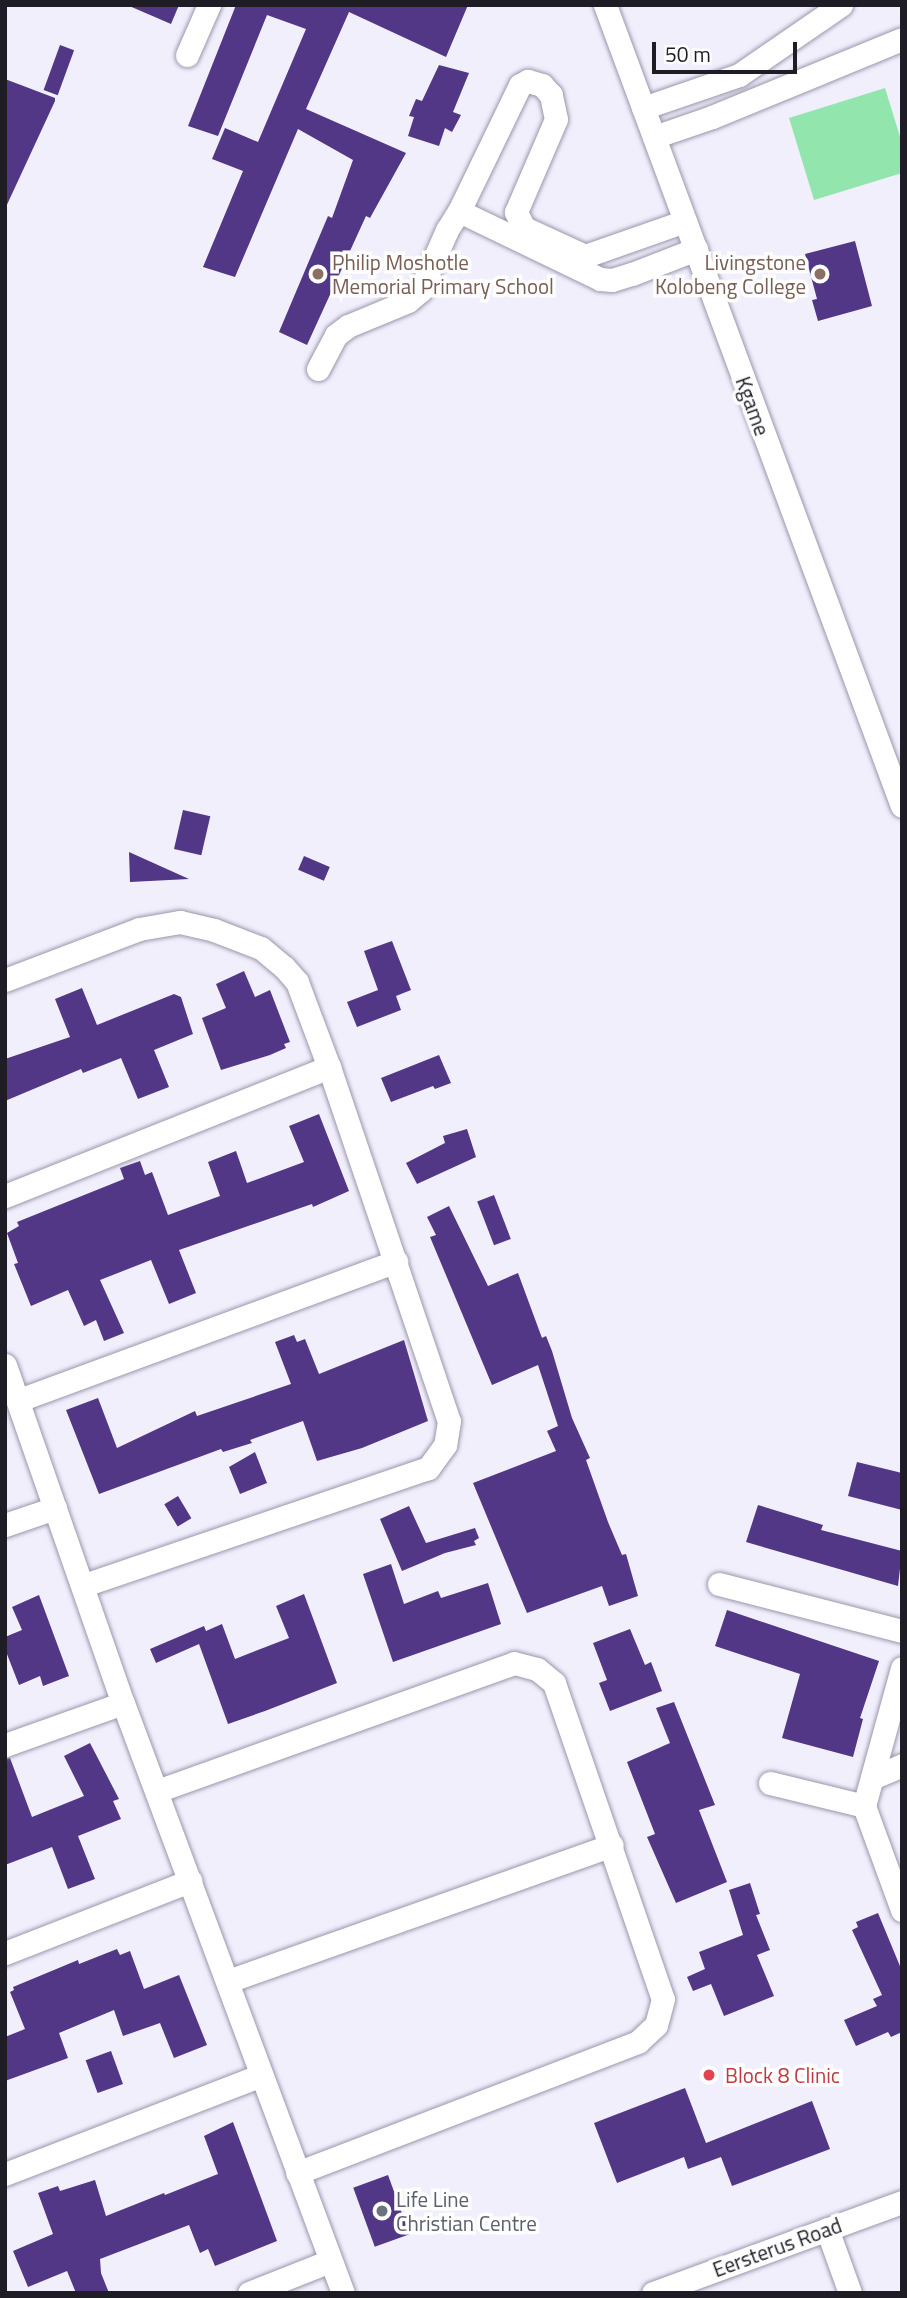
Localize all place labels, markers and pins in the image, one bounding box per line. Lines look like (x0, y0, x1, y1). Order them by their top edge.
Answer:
place label: Philip Moshotle Memorial Primary School (332, 249, 554, 299)
place label: Livingstone Kolobeng College (655, 249, 806, 299)
marker: Philip Moshotle Memorial Primary School (310, 266, 326, 282)
marker: Livingstone Kolobeng College (812, 266, 828, 282)
place label: Block 8 Clinic (725, 2062, 840, 2088)
marker: Block 8 Clinic (699, 2065, 719, 2085)
place label: Life Line Christian Centre (396, 2186, 537, 2236)
marker: Life Line Christian Centre (374, 2203, 390, 2219)

